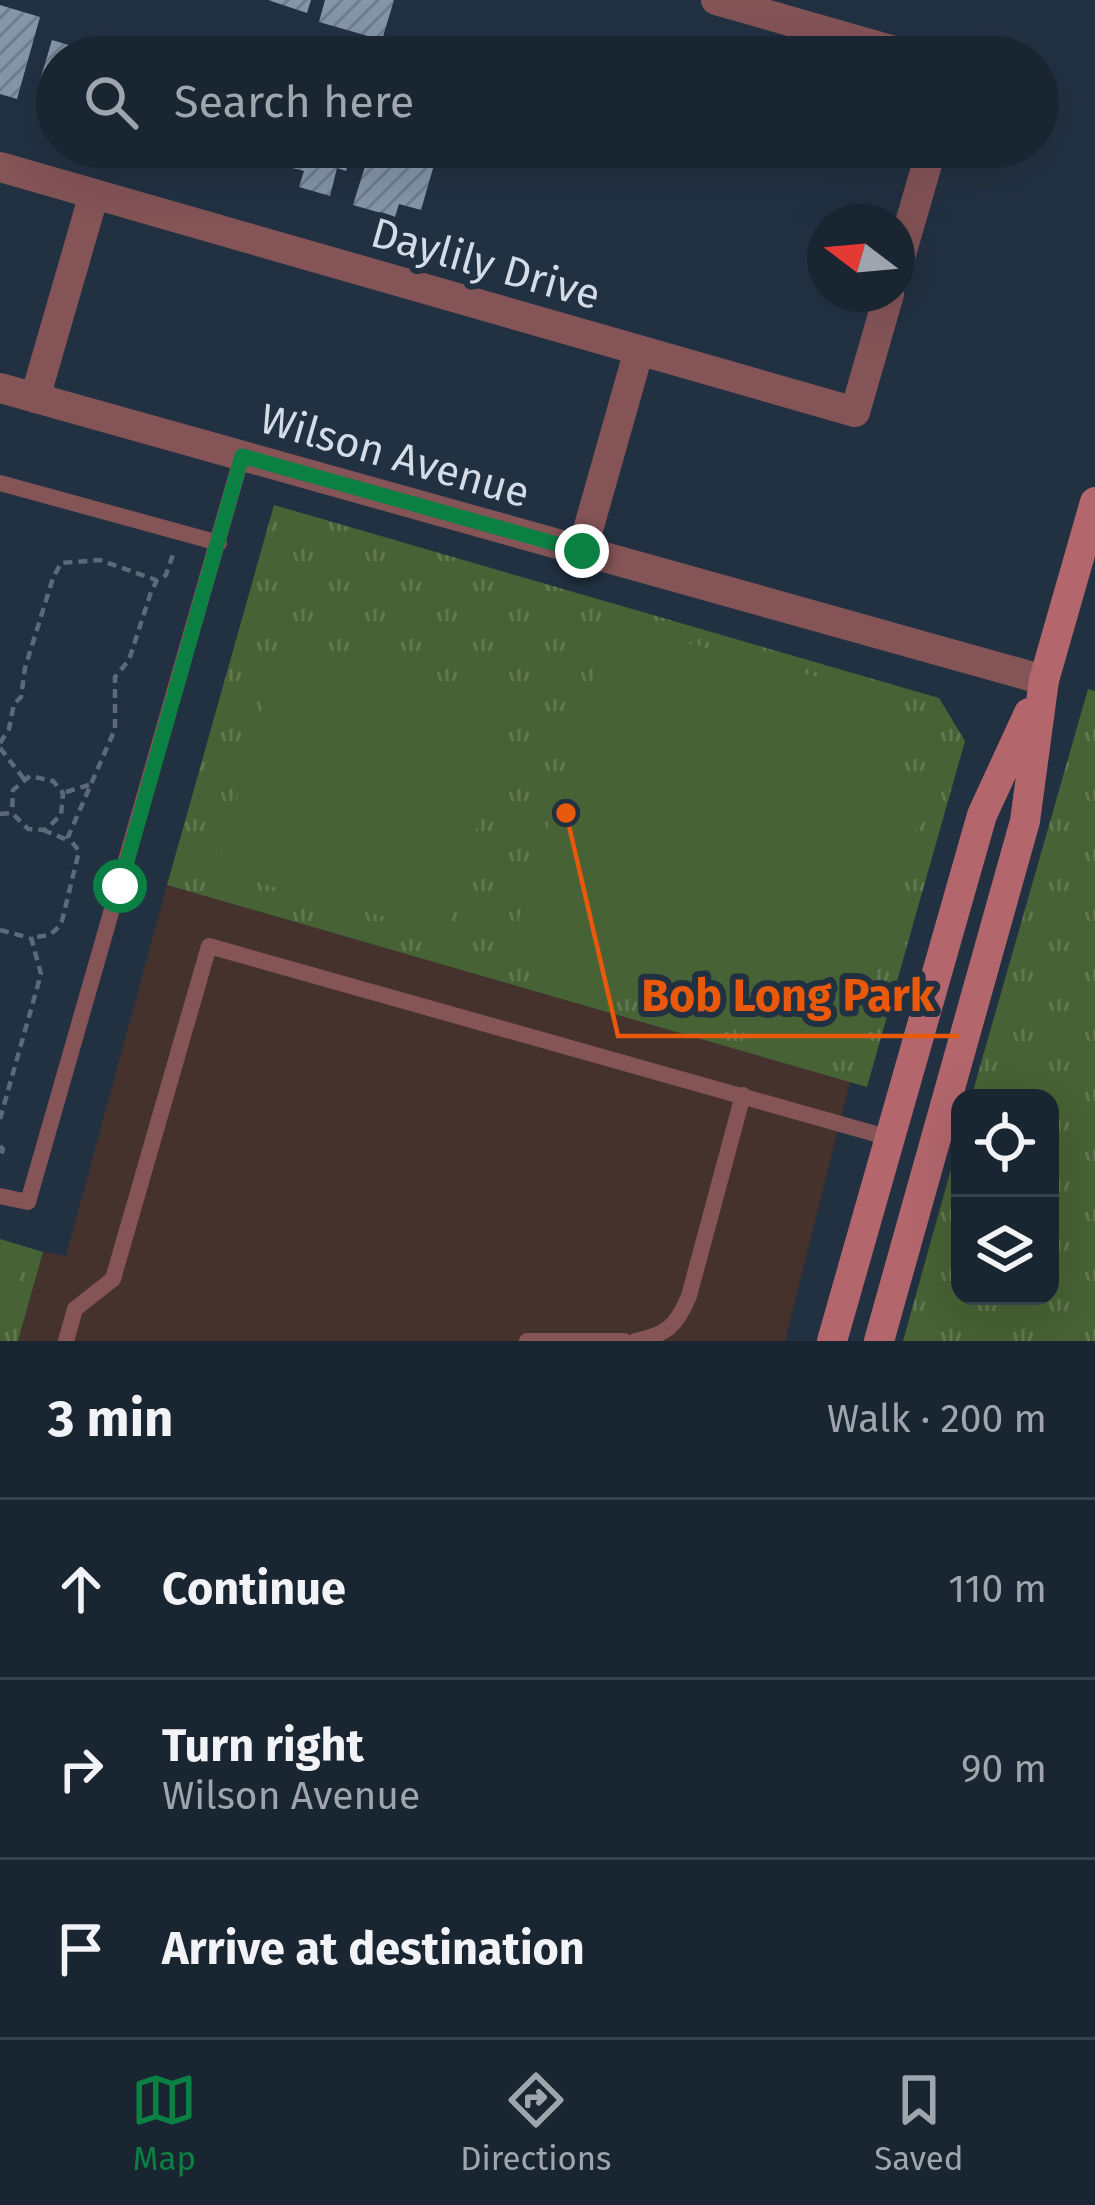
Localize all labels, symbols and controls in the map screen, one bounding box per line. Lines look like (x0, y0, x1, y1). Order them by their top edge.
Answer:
search box (36, 36, 1059, 168)
icon: search (78, 69, 144, 135)
text: Search here (174, 75, 414, 129)
north arrow (807, 204, 915, 312)
street label: Daylily Drive (365, 207, 606, 320)
street label: Wilson Avenue (254, 394, 535, 518)
route end (555, 524, 609, 578)
route start (93, 859, 147, 913)
callout: Bob Long Park (618, 955, 959, 1036)
text: Bob Long Park (641, 969, 936, 1023)
map controls (951, 1089, 1059, 1305)
button: locate (951, 1089, 1059, 1197)
button: layers (951, 1197, 1059, 1305)
text: 3 min (48, 1388, 174, 1450)
text: Walk · 200 m (827, 1396, 1047, 1442)
icon: ahead (48, 1556, 114, 1622)
text: Continue (162, 1562, 346, 1616)
text: 110 m (948, 1566, 1047, 1612)
text: Turn right (162, 1719, 364, 1773)
icon: right (48, 1736, 114, 1802)
text: 90 m (961, 1746, 1047, 1792)
text: Wilson Avenue (162, 1773, 420, 1819)
icon: arrive (48, 1916, 114, 1982)
text: Arrive at destination (162, 1922, 585, 1976)
tab: Map (131, 2067, 197, 2179)
tab: Directions (460, 2067, 612, 2179)
tab: Saved (874, 2067, 964, 2179)

